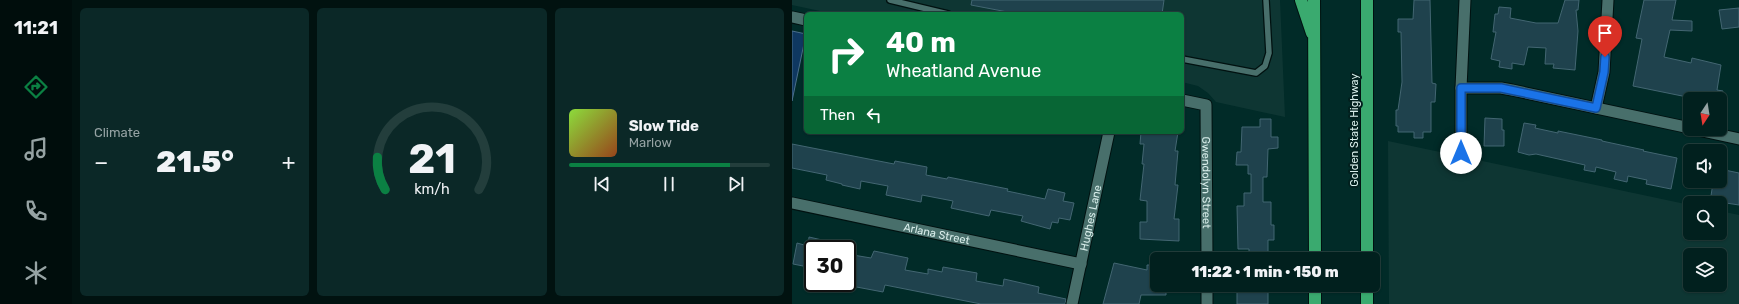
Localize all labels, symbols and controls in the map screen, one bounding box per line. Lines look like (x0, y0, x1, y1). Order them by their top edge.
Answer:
pin (1588, 16, 1622, 57)
text: 11:21 (14, 17, 58, 39)
icon: arrive (1594, 22, 1616, 44)
text: 40 m (886, 26, 956, 59)
icon: right (820, 28, 872, 80)
text: Wheatland Avenue (886, 60, 1041, 82)
icon: directions (22, 73, 50, 101)
street label: Golden State Highway (1348, 73, 1361, 187)
north arrow (1683, 92, 1727, 136)
map controls (1683, 92, 1727, 292)
icon: left (863, 104, 885, 126)
text: Then (820, 106, 855, 124)
text: Slow Tide (629, 117, 699, 135)
text: Climate (94, 125, 140, 140)
position arrow (1440, 132, 1482, 174)
text: 21 (408, 134, 456, 183)
icon: music (22, 135, 50, 163)
text: Marlow (629, 135, 672, 150)
street label: Gwendolyn Street (1200, 137, 1213, 229)
text: 21.5° (156, 144, 234, 180)
button: sound (1683, 144, 1727, 188)
text: − (94, 149, 108, 176)
text: + (282, 149, 295, 176)
icon: previous (591, 173, 613, 195)
icon: pause (658, 173, 680, 195)
icon: next (725, 173, 747, 195)
text: km/h (414, 181, 450, 198)
street label: Hughes Lane (1077, 184, 1104, 252)
button: search (1683, 196, 1727, 240)
icon: phone (22, 197, 50, 225)
street label: Arlana Street (902, 220, 972, 247)
speed limit sign: 30 (804, 240, 856, 292)
button: layers (1683, 248, 1727, 292)
icon: climate (22, 259, 50, 287)
text: 11:22 · 1 min · 150 m (1191, 263, 1339, 281)

